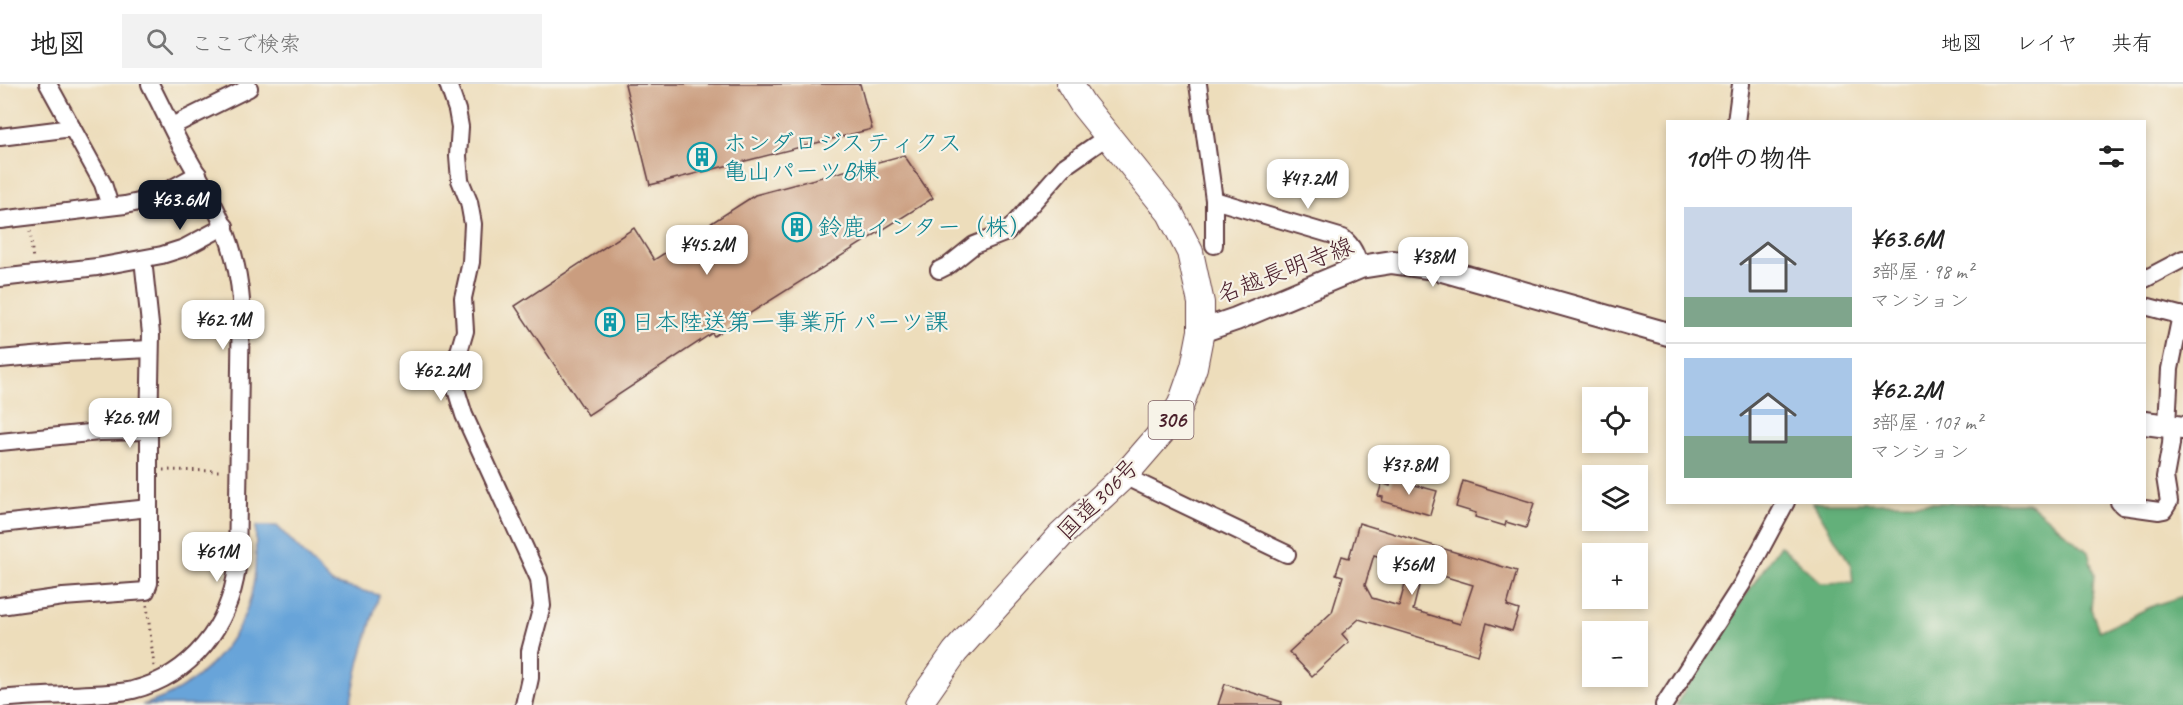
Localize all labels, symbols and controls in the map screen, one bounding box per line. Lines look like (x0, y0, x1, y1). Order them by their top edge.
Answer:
search box (122, 14, 542, 68)
icon: search (143, 25, 176, 58)
text: 地図 (30, 26, 86, 61)
text: ここで検索 (191, 30, 301, 58)
text: 地図 (1941, 30, 1983, 56)
text: レイヤ (2016, 30, 2078, 56)
text: 共有 (2111, 30, 2153, 56)
place label: ホンダロジスティクス 亀山パーツB棟 (723, 128, 962, 186)
icon: filters (2095, 140, 2128, 173)
building icon: ホンダロジスティクス 亀山パーツB棟 (686, 141, 718, 173)
text: 10件の物件 (1684, 142, 1811, 175)
pin: ¥47.2M (1259, 159, 1357, 210)
text: ¥47.2M (1281, 166, 1335, 191)
pin: ¥63.6M (131, 180, 229, 231)
text: ¥63.6M (152, 187, 208, 212)
building icon: 鈴鹿インター（株） (781, 211, 813, 243)
place label: 鈴鹿インター（株） (818, 212, 1033, 242)
text: ¥63.6M (1870, 222, 1942, 255)
pin: ¥45.2M (658, 225, 756, 276)
street label: 名越長明寺線 (1212, 230, 1358, 310)
icon: home (1732, 231, 1804, 303)
text: ¥45.2M (680, 232, 734, 257)
pin: ¥38M (1397, 237, 1469, 288)
text: ¥38M (1412, 244, 1454, 269)
text: 3部屋 · 98 m² (1870, 259, 1973, 284)
text: マンション (1870, 288, 1969, 313)
pin: ¥62.1M (174, 300, 272, 351)
building icon: 日本陸送第一事業所 パーツ課 (594, 306, 626, 338)
text: ¥62.1M (196, 307, 250, 332)
place label: 日本陸送第一事業所 パーツ課 (631, 307, 948, 337)
pin: ¥62.2M (392, 351, 490, 402)
text: ¥62.2M (414, 358, 468, 383)
text: ¥62.2M (1870, 373, 1941, 406)
icon: home (1732, 382, 1804, 454)
map controls (1582, 387, 1648, 687)
button: locate (1582, 387, 1648, 453)
pin: ¥26.9M (81, 398, 179, 449)
road number: 306 (1148, 401, 1194, 439)
text: ¥26.9M (103, 405, 157, 430)
text: 3部屋 · 107 m² (1870, 410, 1982, 435)
text: マンション (1870, 439, 1969, 464)
pin: ¥37.8M (1360, 445, 1458, 496)
street label: 国道306号 (1050, 451, 1146, 547)
text: ¥37.8M (1382, 452, 1436, 477)
button: layers (1582, 465, 1648, 531)
pin: ¥61M (181, 532, 253, 583)
text: ¥61M (196, 539, 238, 564)
button: + (1582, 543, 1648, 609)
pin: ¥56M (1376, 545, 1448, 596)
text: ¥56M (1391, 552, 1433, 577)
button: − (1582, 621, 1648, 687)

